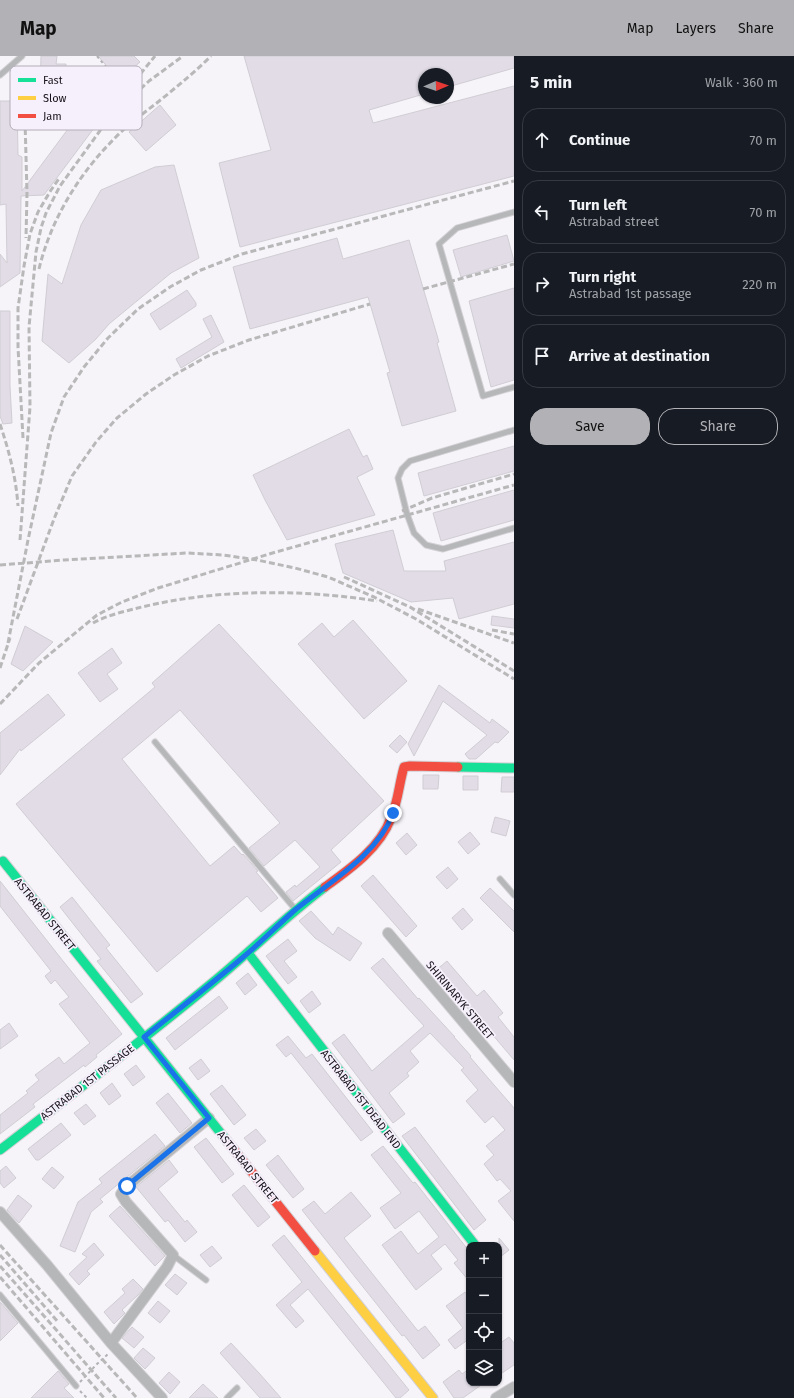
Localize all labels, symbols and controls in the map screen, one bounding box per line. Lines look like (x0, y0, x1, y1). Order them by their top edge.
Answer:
text: Map (20, 17, 57, 40)
text: Map (627, 20, 653, 37)
text: Layers (675, 20, 716, 37)
text: Share (738, 20, 774, 37)
legend (10, 66, 142, 130)
north arrow (418, 68, 454, 104)
text: 5 min (530, 72, 572, 93)
text: Fast (43, 74, 63, 87)
text: Walk · 360 m (705, 75, 778, 90)
text: Slow (43, 92, 67, 105)
text: Jam (43, 110, 62, 123)
icon: ahead (531, 129, 553, 151)
text: Continue (569, 131, 630, 149)
text: 70 m (750, 133, 777, 148)
text: Turn left (569, 196, 627, 214)
icon: left (531, 201, 553, 223)
text: 70 m (750, 205, 777, 220)
text: Astrabad street (569, 214, 659, 229)
text: Turn right (569, 268, 636, 286)
icon: right (531, 273, 553, 295)
text: 220 m (742, 277, 777, 292)
text: Astrabad 1st passage (569, 286, 692, 301)
icon: arrive (531, 345, 553, 367)
text: Arrive at destination (569, 347, 710, 365)
button: Save (530, 408, 650, 445)
button: Share (658, 408, 778, 445)
route end (384, 804, 402, 822)
street label: ASTRABAD STREET (11, 876, 78, 953)
street label: SHIRINARYK STREET (423, 959, 496, 1042)
street label: ASTRABAD 1ST PASSAGE (38, 1042, 137, 1123)
street label: ASTRABAD 1ST DEAD END (318, 1047, 403, 1152)
street label: ASTRABAD STREET (214, 1129, 281, 1206)
route start (118, 1177, 136, 1195)
map controls (466, 1242, 502, 1386)
button: + (466, 1242, 502, 1278)
button: − (466, 1278, 502, 1314)
button: locate (466, 1314, 502, 1350)
button: layers (466, 1350, 502, 1386)

